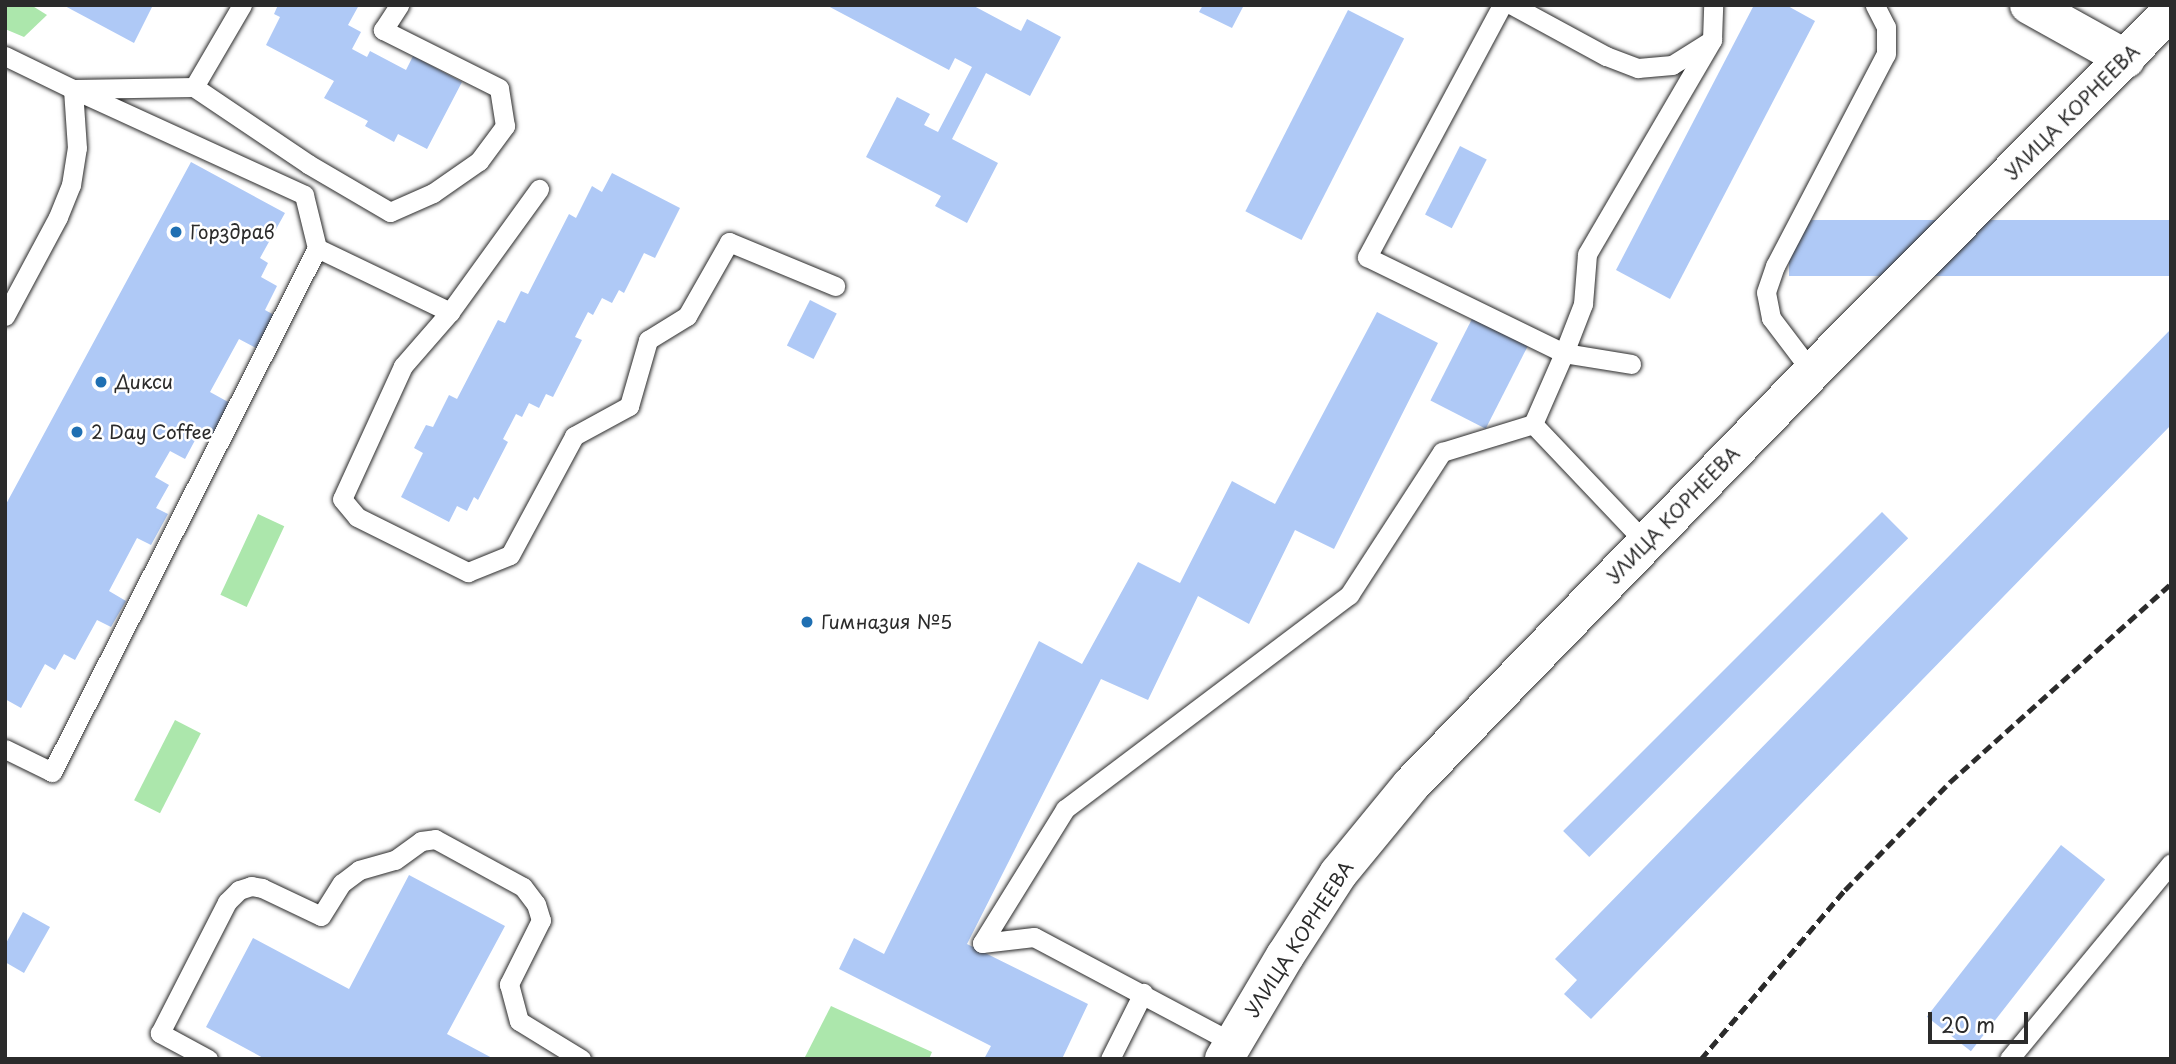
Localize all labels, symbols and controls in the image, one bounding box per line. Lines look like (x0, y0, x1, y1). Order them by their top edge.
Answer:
street label: УЛИЦА КОРНЕЕВА (2000, 40, 2144, 184)
place label: Горздрав (190, 221, 275, 243)
marker: Горздрав (168, 224, 184, 240)
place label: Дикси (115, 371, 173, 393)
marker: Дикси (93, 374, 109, 390)
place label: 2 Day Coffee (91, 421, 215, 443)
marker: 2 Day Coffee (69, 424, 85, 440)
street label: УЛИЦА КОРНЕЕВА (1602, 442, 1744, 588)
place label: Гимназия №5 (821, 611, 952, 633)
marker: Гимназия №5 (799, 614, 815, 630)
street label: УЛИЦА КОРНЕЕВА (1240, 857, 1358, 1021)
scale bar (1931, 998, 2031, 1042)
text: 20 m (1941, 1008, 1995, 1040)

